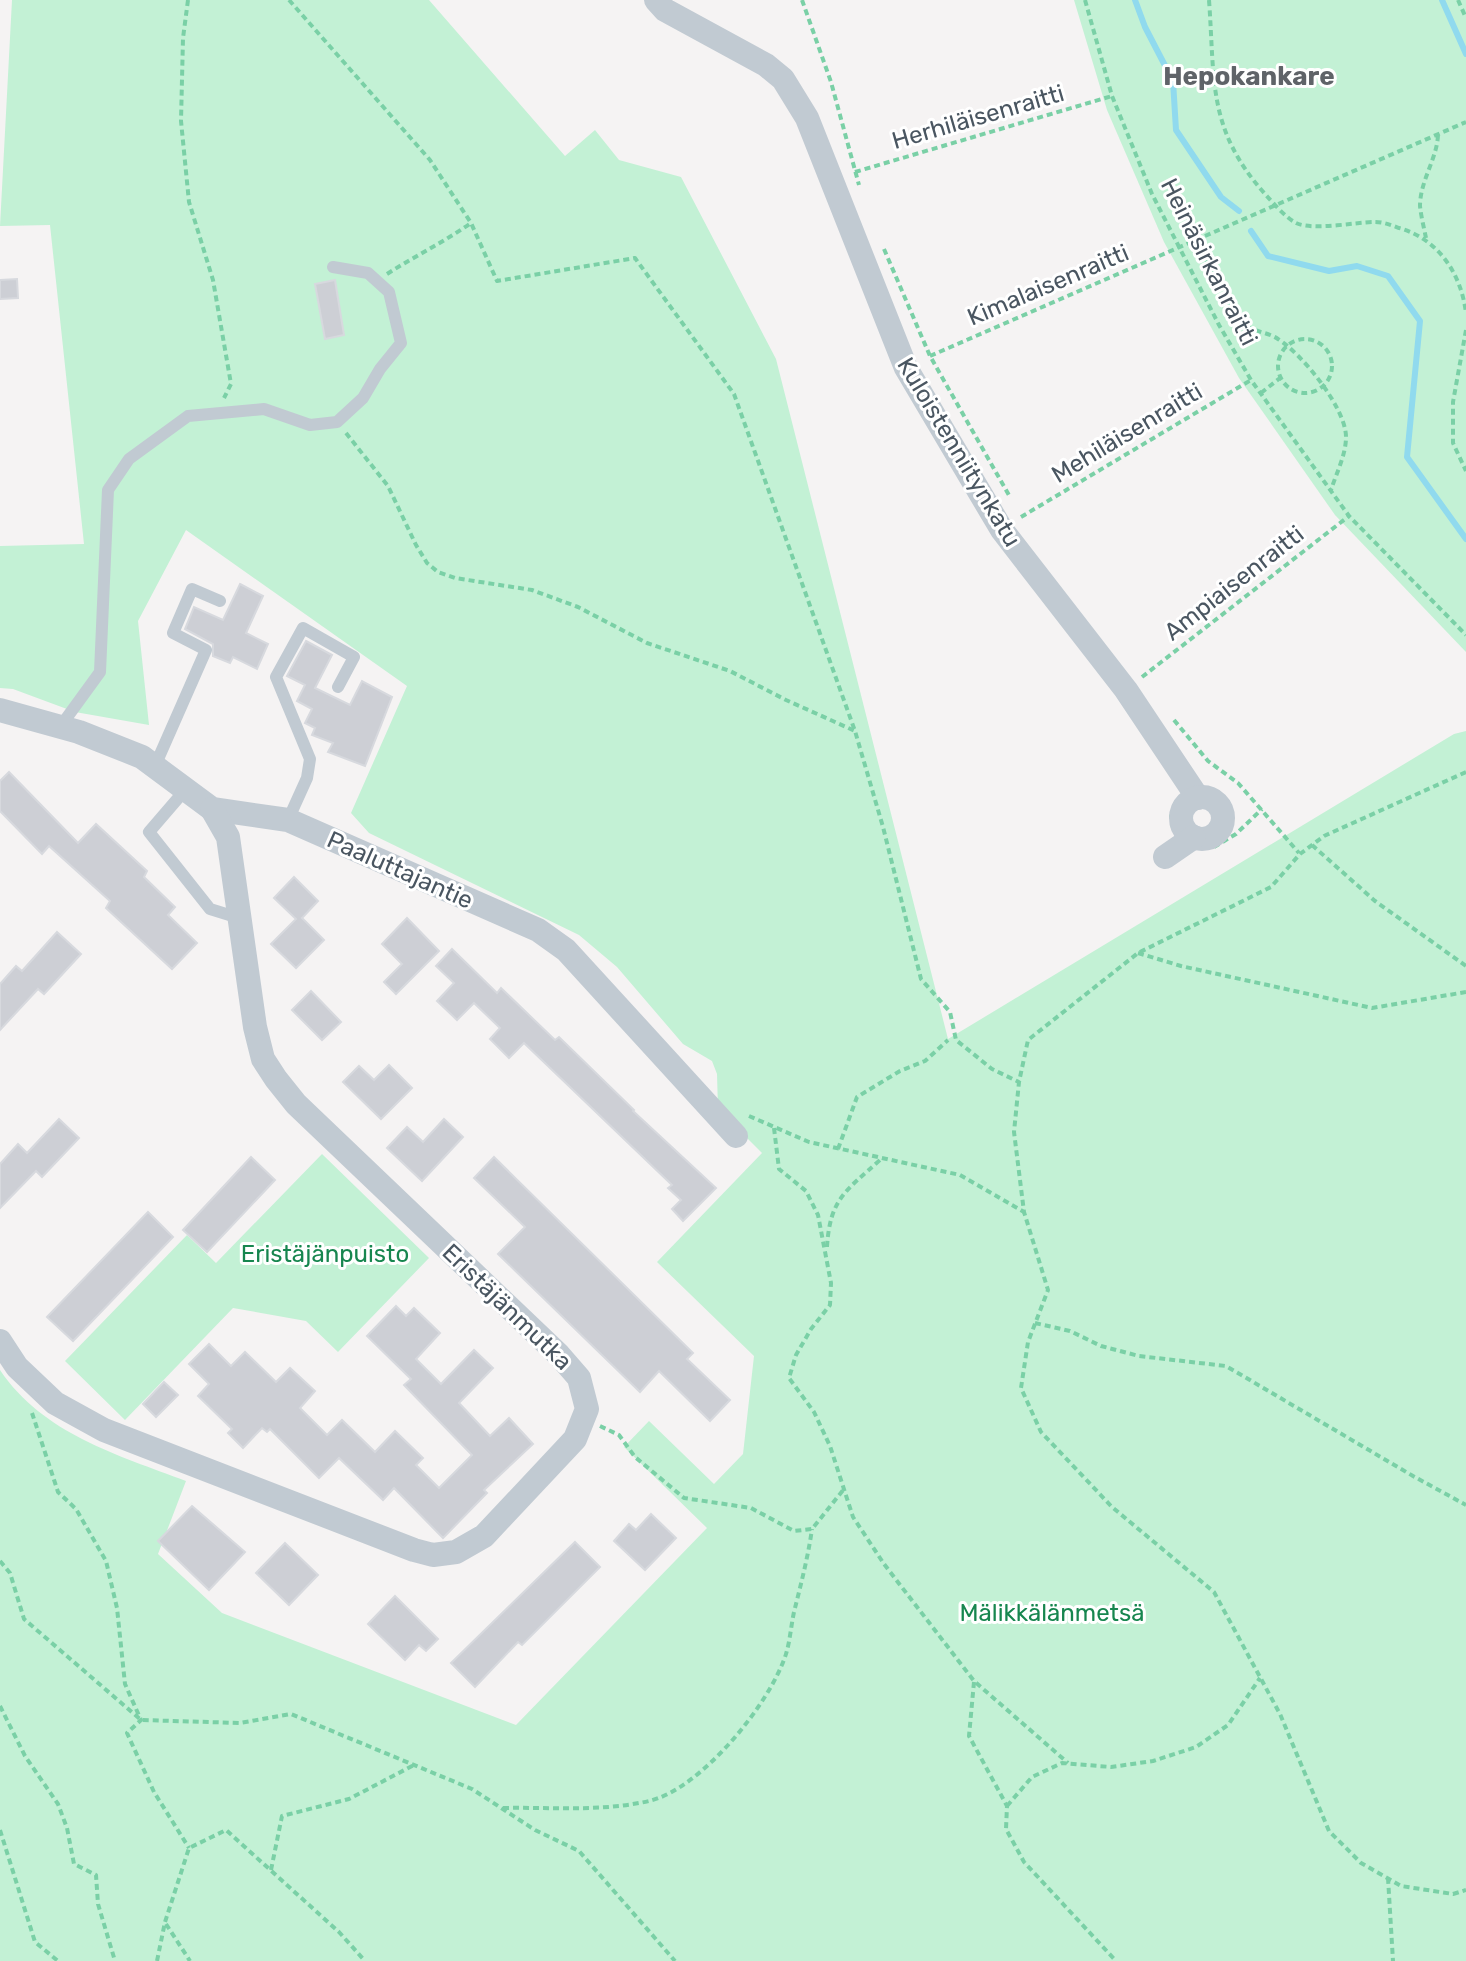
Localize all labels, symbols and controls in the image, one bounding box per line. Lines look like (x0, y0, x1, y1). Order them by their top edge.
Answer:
district label: Hepokankare (1163, 61, 1335, 92)
street label: Herhiläisenraitti (889, 79, 1067, 155)
street label: Heinäsirkanraitti (1155, 174, 1263, 350)
street label: Kimalaisenraitti (963, 238, 1133, 332)
street label: Kuloistenniitynkatu (891, 352, 1027, 552)
street label: Mehiläisenraitti (1047, 377, 1207, 489)
street label: Ampiaisenraitti (1159, 520, 1309, 646)
street label: Paaluttajantie (323, 825, 477, 915)
street label: Eristäjänmutka (436, 1238, 578, 1376)
park label: Eristäjänpuisto (241, 1240, 409, 1268)
park label: Mälikkälänmetsä (960, 1599, 1144, 1627)

